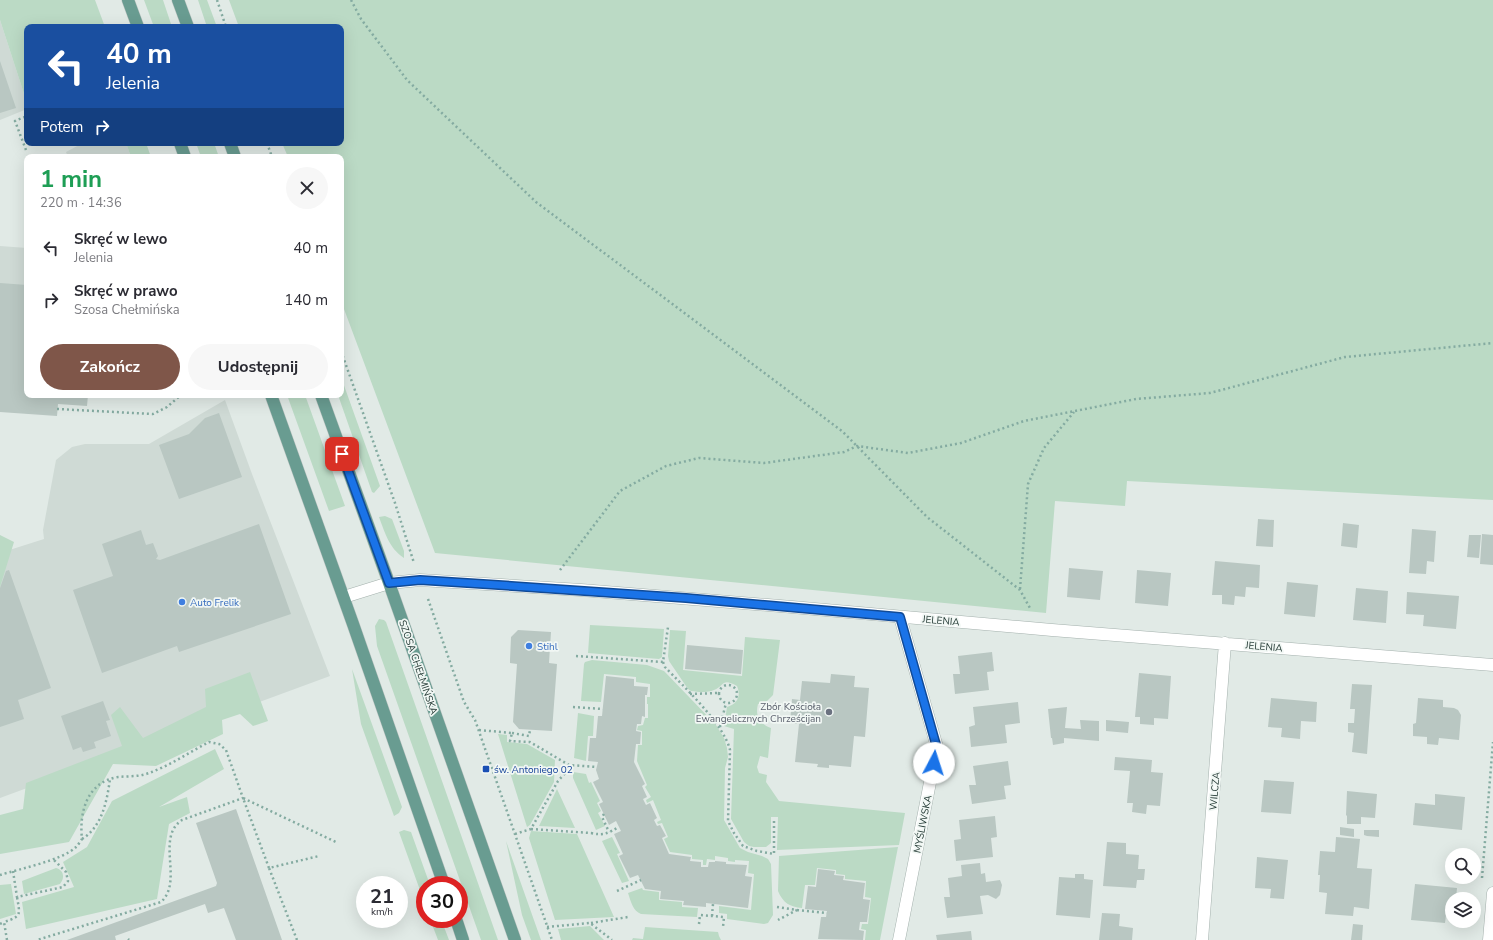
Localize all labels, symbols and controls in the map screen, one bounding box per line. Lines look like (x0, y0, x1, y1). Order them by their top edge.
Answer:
text: 40 m (106, 35, 172, 73)
icon: left (40, 40, 92, 92)
text: Jelenia (106, 71, 160, 95)
icon: right (91, 116, 113, 138)
text: Potem (40, 117, 83, 137)
text: 1 min (40, 163, 102, 195)
button: close (286, 167, 328, 209)
text: 220 m · 14:36 (40, 194, 122, 212)
text: Skręć w lewo (74, 229, 167, 249)
icon: left (40, 237, 62, 259)
text: 40 m (293, 238, 328, 258)
text: Jelenia (74, 249, 113, 267)
text: Skręć w prawo (74, 281, 178, 301)
icon: right (40, 289, 62, 311)
text: 140 m (284, 290, 328, 310)
text: Szosa Chełmińska (74, 301, 180, 319)
button: Zakończ (40, 344, 180, 390)
button: Udostępnij (188, 344, 328, 390)
pin (325, 437, 359, 471)
icon: arrive (331, 443, 353, 465)
place label: Auto Frelik (190, 596, 240, 610)
marker: Auto Frelik (177, 597, 187, 607)
street label: JELENIA (921, 612, 961, 630)
street label: SZOSA CHEŁMIŃSKA (395, 618, 441, 717)
street label: JELENIA (1244, 638, 1284, 656)
place label: Stihl (537, 640, 558, 654)
marker: Stihl (524, 641, 534, 651)
place label: Zbór Kościoła Ewangelicznych Chrześcijan (696, 700, 821, 726)
marker: Zbór Kościoła Ewangelicznych Chrześcijan (824, 707, 834, 717)
position arrow (913, 742, 955, 784)
place label: św. Antoniego 02 (494, 763, 573, 777)
marker: św. Antoniego 02 (481, 764, 491, 774)
street label: WILCZA (1206, 771, 1224, 811)
street label: MYŚLIWSKA (911, 793, 936, 854)
map controls (1445, 848, 1481, 928)
button: search (1445, 848, 1481, 884)
speed limit sign: 30 (416, 876, 468, 928)
text: 21 (370, 883, 394, 910)
button: layers (1445, 892, 1481, 928)
text: km/h (371, 905, 393, 919)

